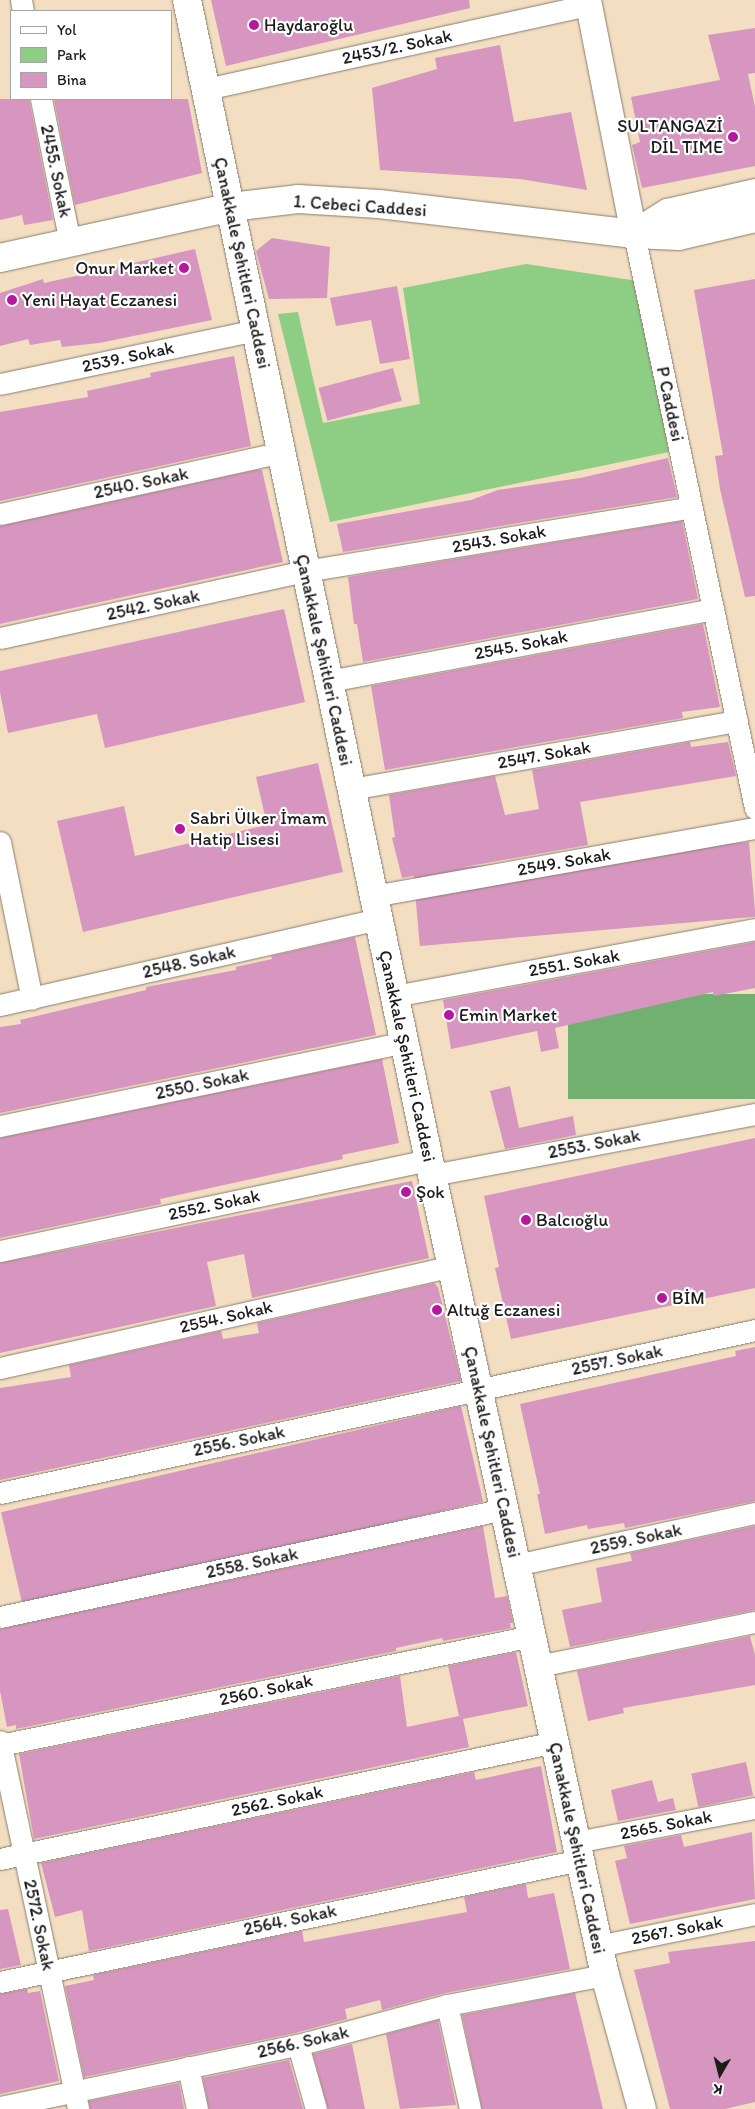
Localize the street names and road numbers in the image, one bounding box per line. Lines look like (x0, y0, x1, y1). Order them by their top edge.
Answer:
street label: 2453/2. Sokak (340, 25, 454, 69)
street label: 2455. Sokak (36, 123, 76, 219)
street label: Çanakkale Şehitleri Caddesi (209, 155, 275, 371)
street label: 1. Cebeci Caddesi (293, 191, 427, 221)
street label: 2539. Sokak (80, 337, 176, 377)
street label: P Caddesi (652, 365, 688, 443)
street label: 2540. Sokak (92, 462, 190, 504)
street label: 2543. Sokak (450, 520, 548, 558)
street label: Çanakkale Şehitleri Caddesi (291, 552, 357, 768)
street label: 2542. Sokak (105, 585, 201, 625)
street label: 2545. Sokak (473, 625, 569, 665)
street label: 2547. Sokak (496, 736, 592, 774)
street label: 2549. Sokak (516, 843, 612, 881)
street label: 2548. Sokak (140, 941, 238, 983)
street label: 2551. Sokak (527, 944, 621, 982)
street label: Çanakkale Şehitleri Caddesi (374, 948, 440, 1164)
street label: 2550. Sokak (153, 1064, 251, 1104)
street label: 2553. Sokak (546, 1124, 642, 1164)
street label: 2552. Sokak (166, 1185, 262, 1225)
street label: 2554. Sokak (178, 1296, 274, 1338)
street label: 2557. Sokak (570, 1340, 664, 1380)
street label: Çanakkale Şehitleri Caddesi (459, 1344, 525, 1560)
street label: 2556. Sokak (191, 1421, 287, 1461)
street label: 2559. Sokak (588, 1519, 684, 1559)
street label: 2558. Sokak (204, 1543, 300, 1583)
street label: 2560. Sokak (217, 1670, 315, 1710)
street label: Çanakkale Şehitleri Caddesi (544, 1740, 610, 1956)
street label: 2562. Sokak (229, 1781, 325, 1821)
street label: 2565. Sokak (618, 1806, 714, 1844)
street label: 2572. Sokak (19, 1878, 59, 1972)
street label: 2564. Sokak (242, 1900, 338, 1940)
street label: 2567. Sokak (630, 1911, 724, 1949)
street label: 2566. Sokak (255, 2021, 351, 2063)

